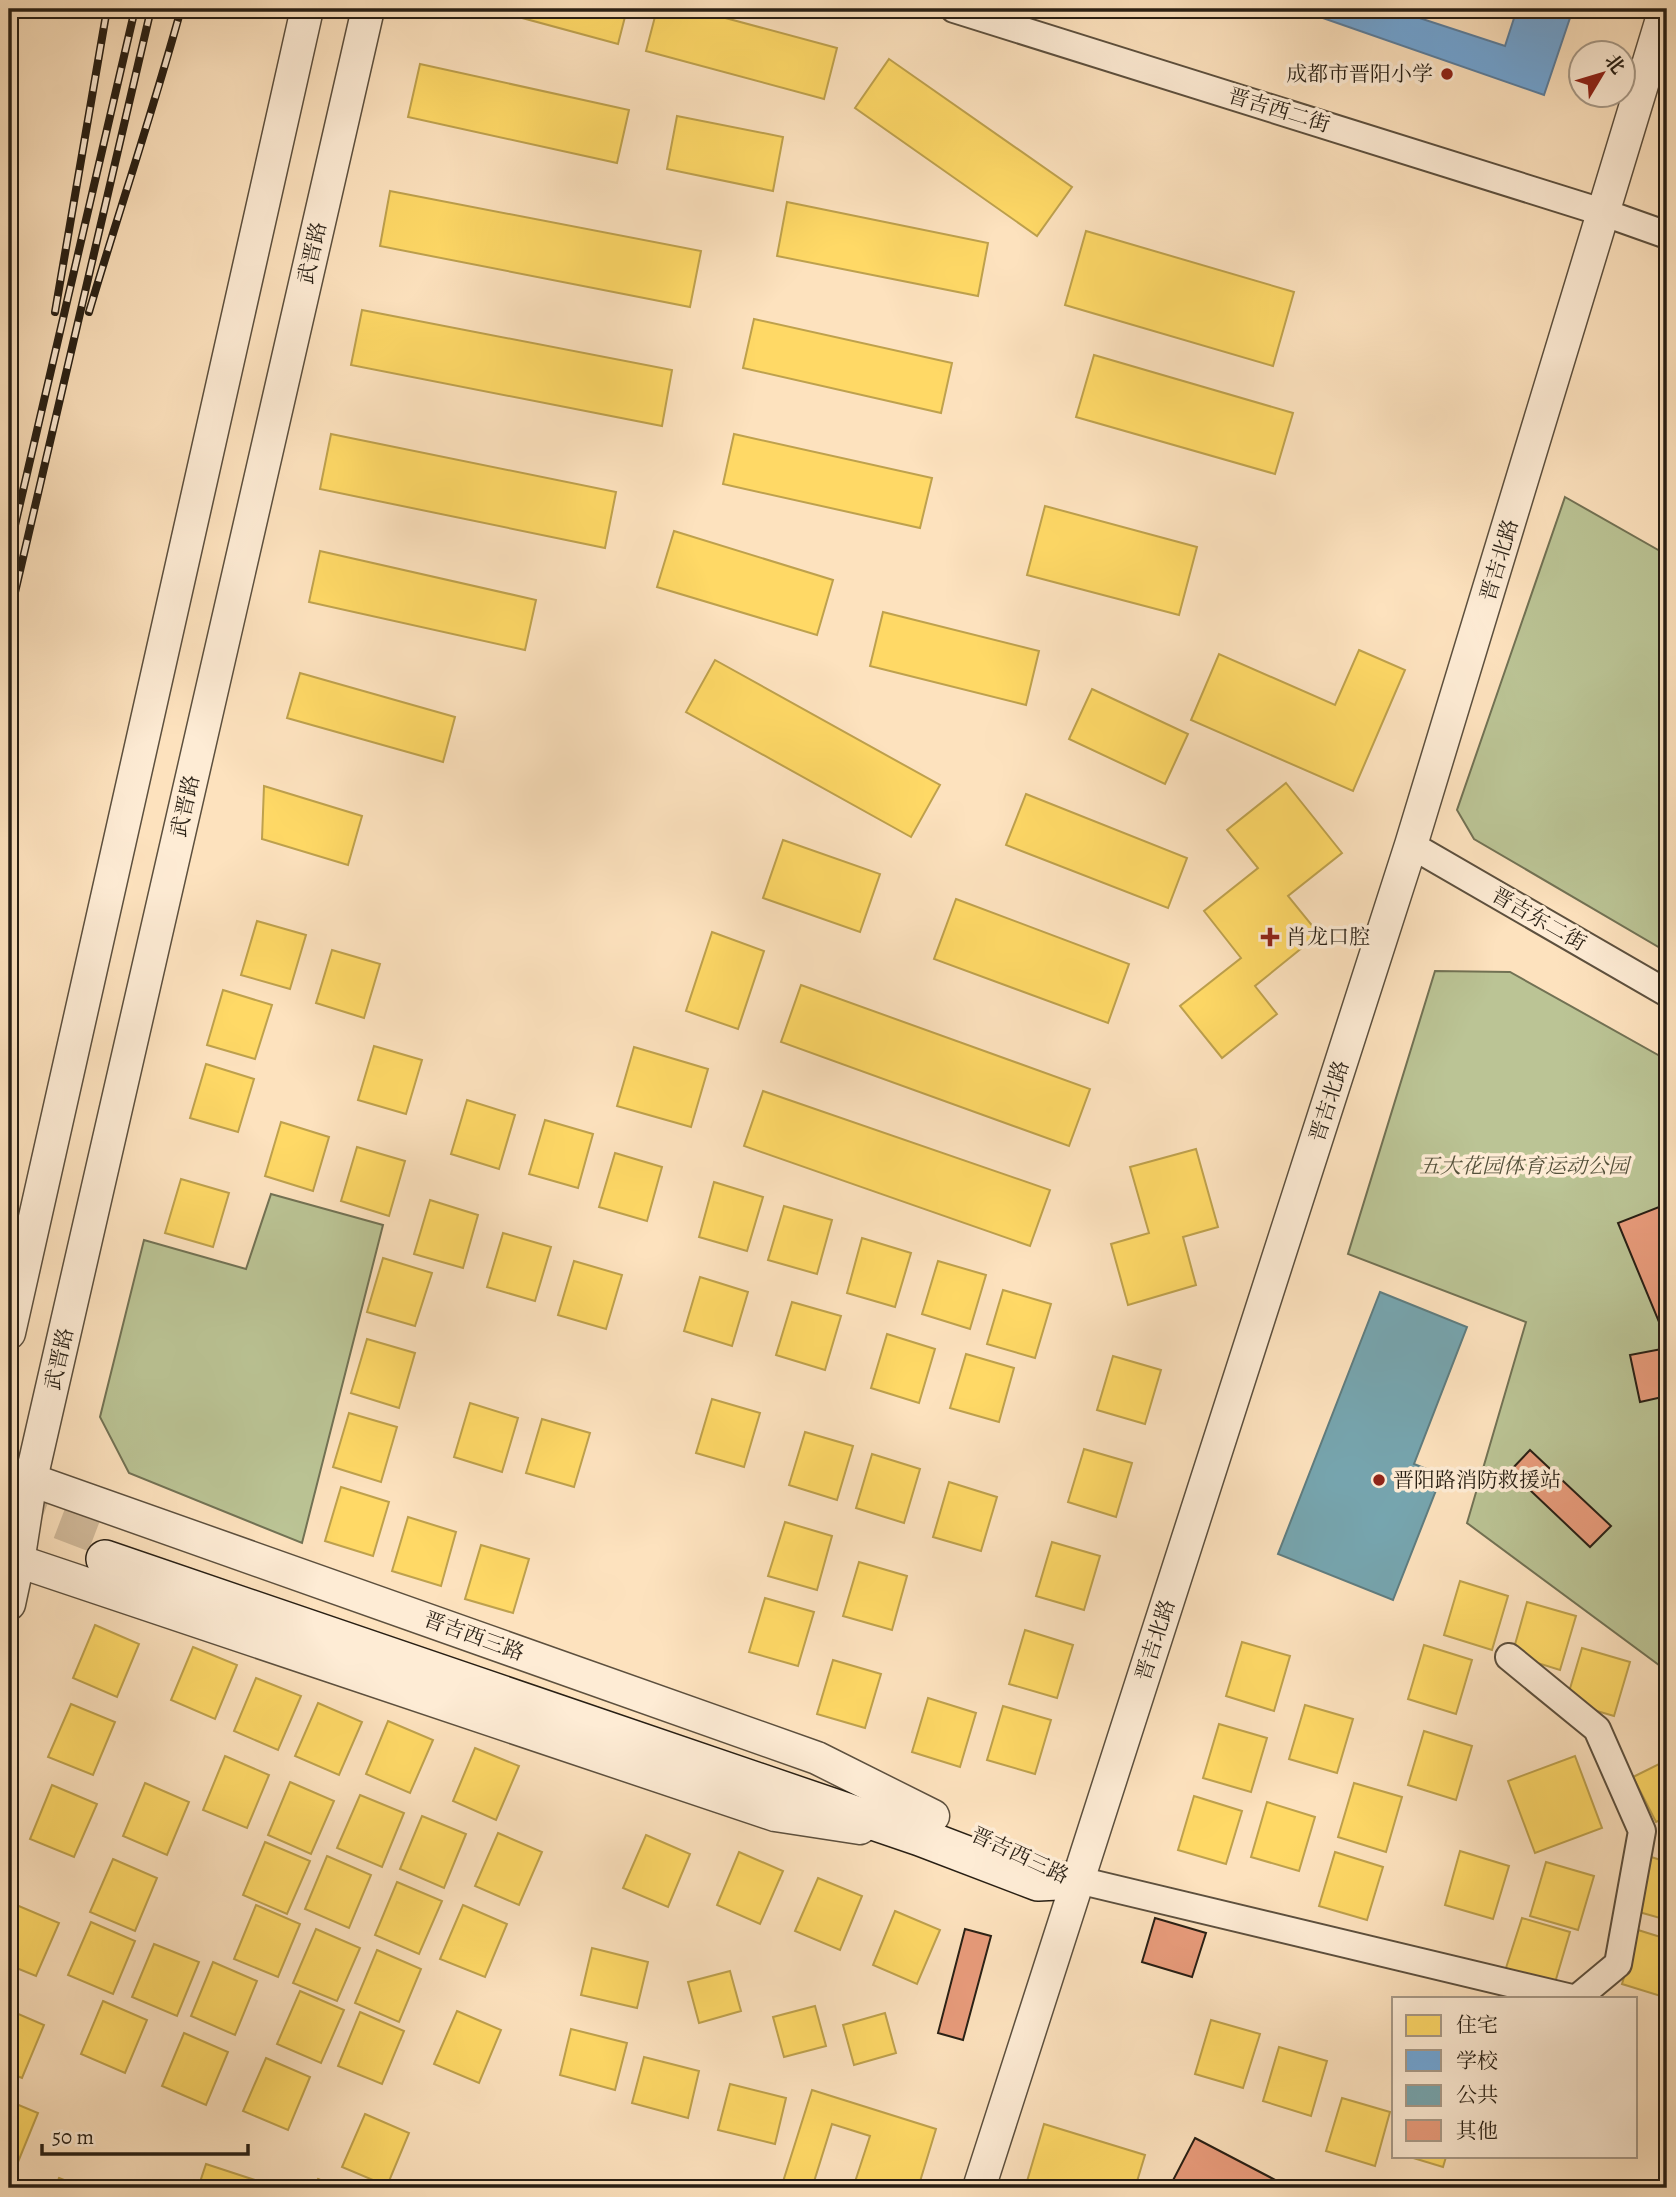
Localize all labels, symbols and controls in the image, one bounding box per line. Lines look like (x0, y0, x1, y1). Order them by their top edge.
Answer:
north arrow (1568, 38, 1638, 108)
text: 北 (1599, 49, 1631, 80)
place label: 成都市晋阳小学 (1286, 60, 1433, 88)
marker: 成都市晋阳小学 (1439, 66, 1455, 82)
street label: 晋吉西二街 (1225, 81, 1333, 139)
street label: 武晋路 (291, 219, 333, 287)
street label: 晋吉北路 (1473, 516, 1525, 604)
street label: 武晋路 (164, 772, 206, 840)
street label: 晋吉东二街 (1487, 881, 1591, 957)
place label: 肖龙口腔 (1286, 923, 1370, 951)
marker: 肖龙口腔 (1260, 927, 1280, 947)
street label: 晋吉北路 (1303, 1057, 1355, 1145)
park label: 五大花园体育运动公园 (1419, 1152, 1632, 1180)
street label: 武晋路 (38, 1325, 80, 1393)
place label: 晋阳路消防救援站 (1393, 1466, 1561, 1494)
marker: 晋阳路消防救援站 (1371, 1472, 1387, 1488)
street label: 晋吉北路 (1129, 1596, 1181, 1684)
street label: 晋吉西三路 (420, 1605, 528, 1667)
street label: 晋吉西三路 (967, 1820, 1073, 1890)
legend (1392, 1997, 1638, 2158)
text: 住宅 (1456, 2011, 1498, 2039)
text: 学校 (1456, 2047, 1498, 2075)
text: 公共 (1456, 2081, 1498, 2109)
scale bar (42, 2113, 248, 2157)
text: 其他 (1456, 2117, 1498, 2145)
text: 50 m (52, 2123, 94, 2151)

